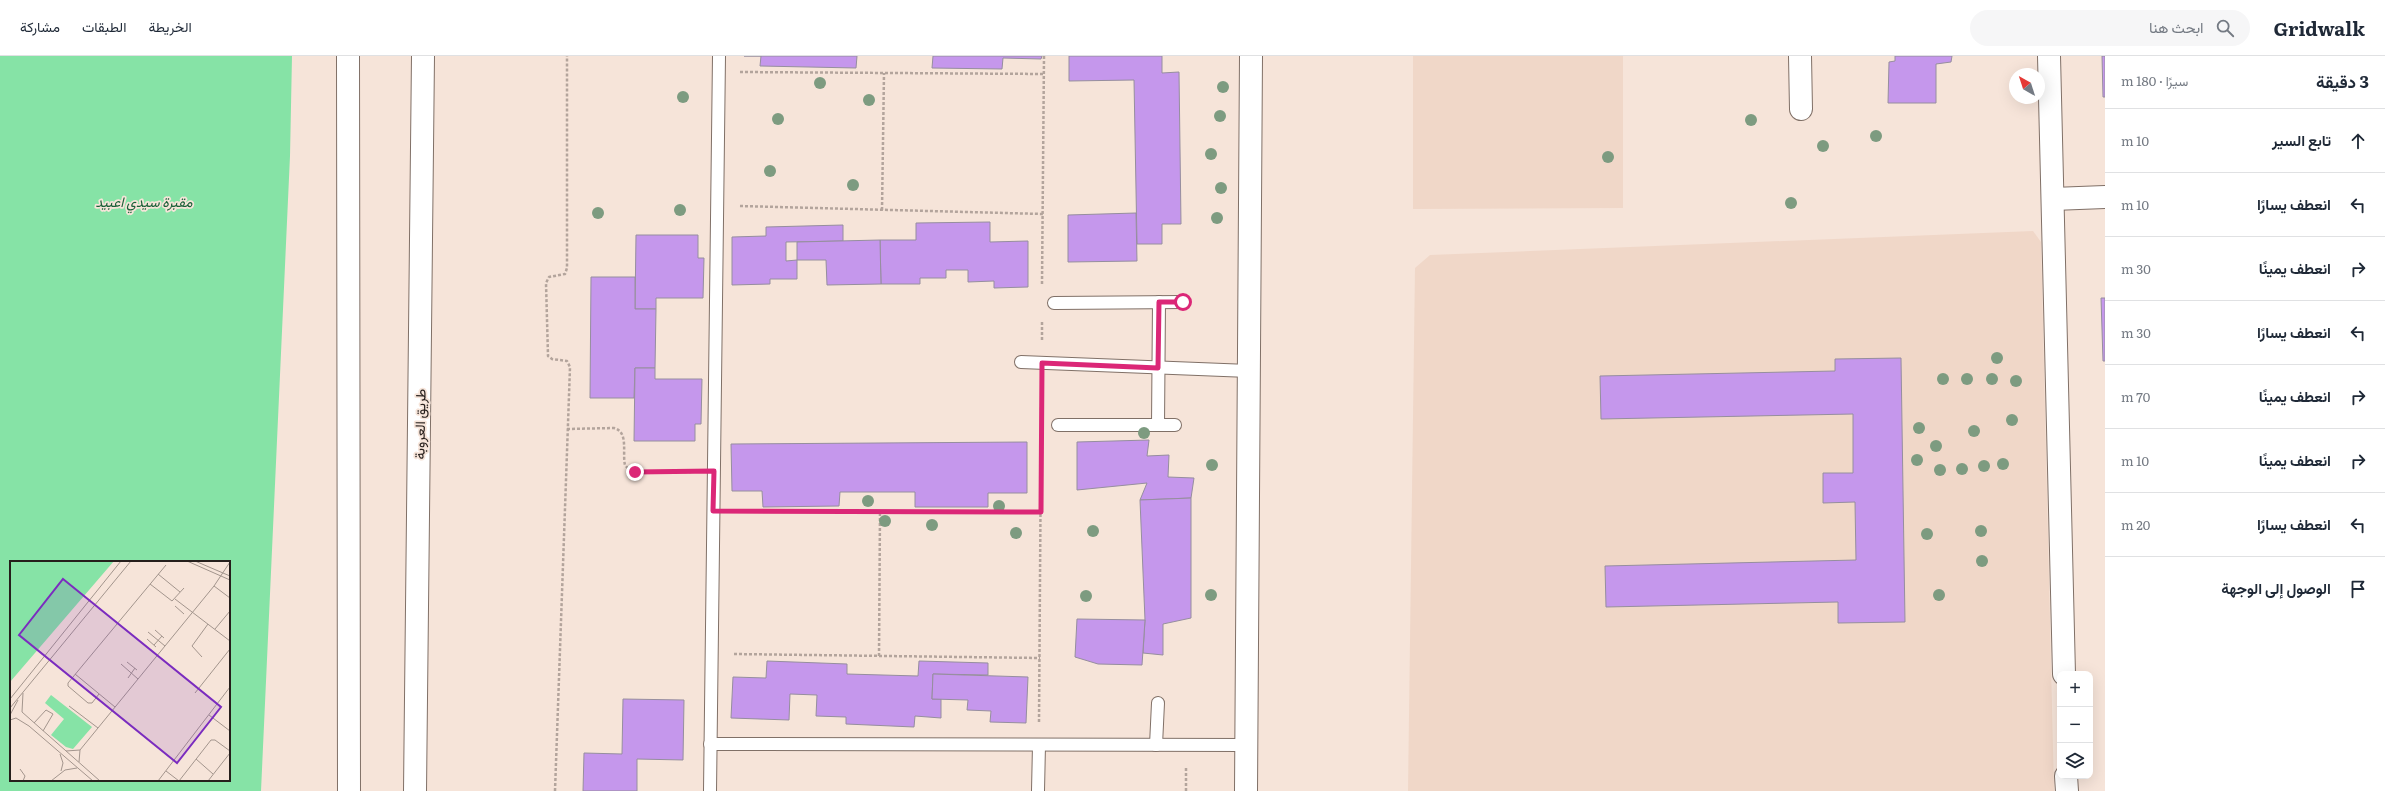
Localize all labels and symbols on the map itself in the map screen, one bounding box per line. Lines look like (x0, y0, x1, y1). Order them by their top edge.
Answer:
north arrow (2009, 68, 2045, 104)
park label: مقبرة سيدي اعبيد (96, 191, 193, 214)
route start (1174, 293, 1192, 311)
street label: طريق العروبة (408, 389, 430, 459)
route end (626, 463, 644, 481)
inset map (10, 561, 230, 781)

